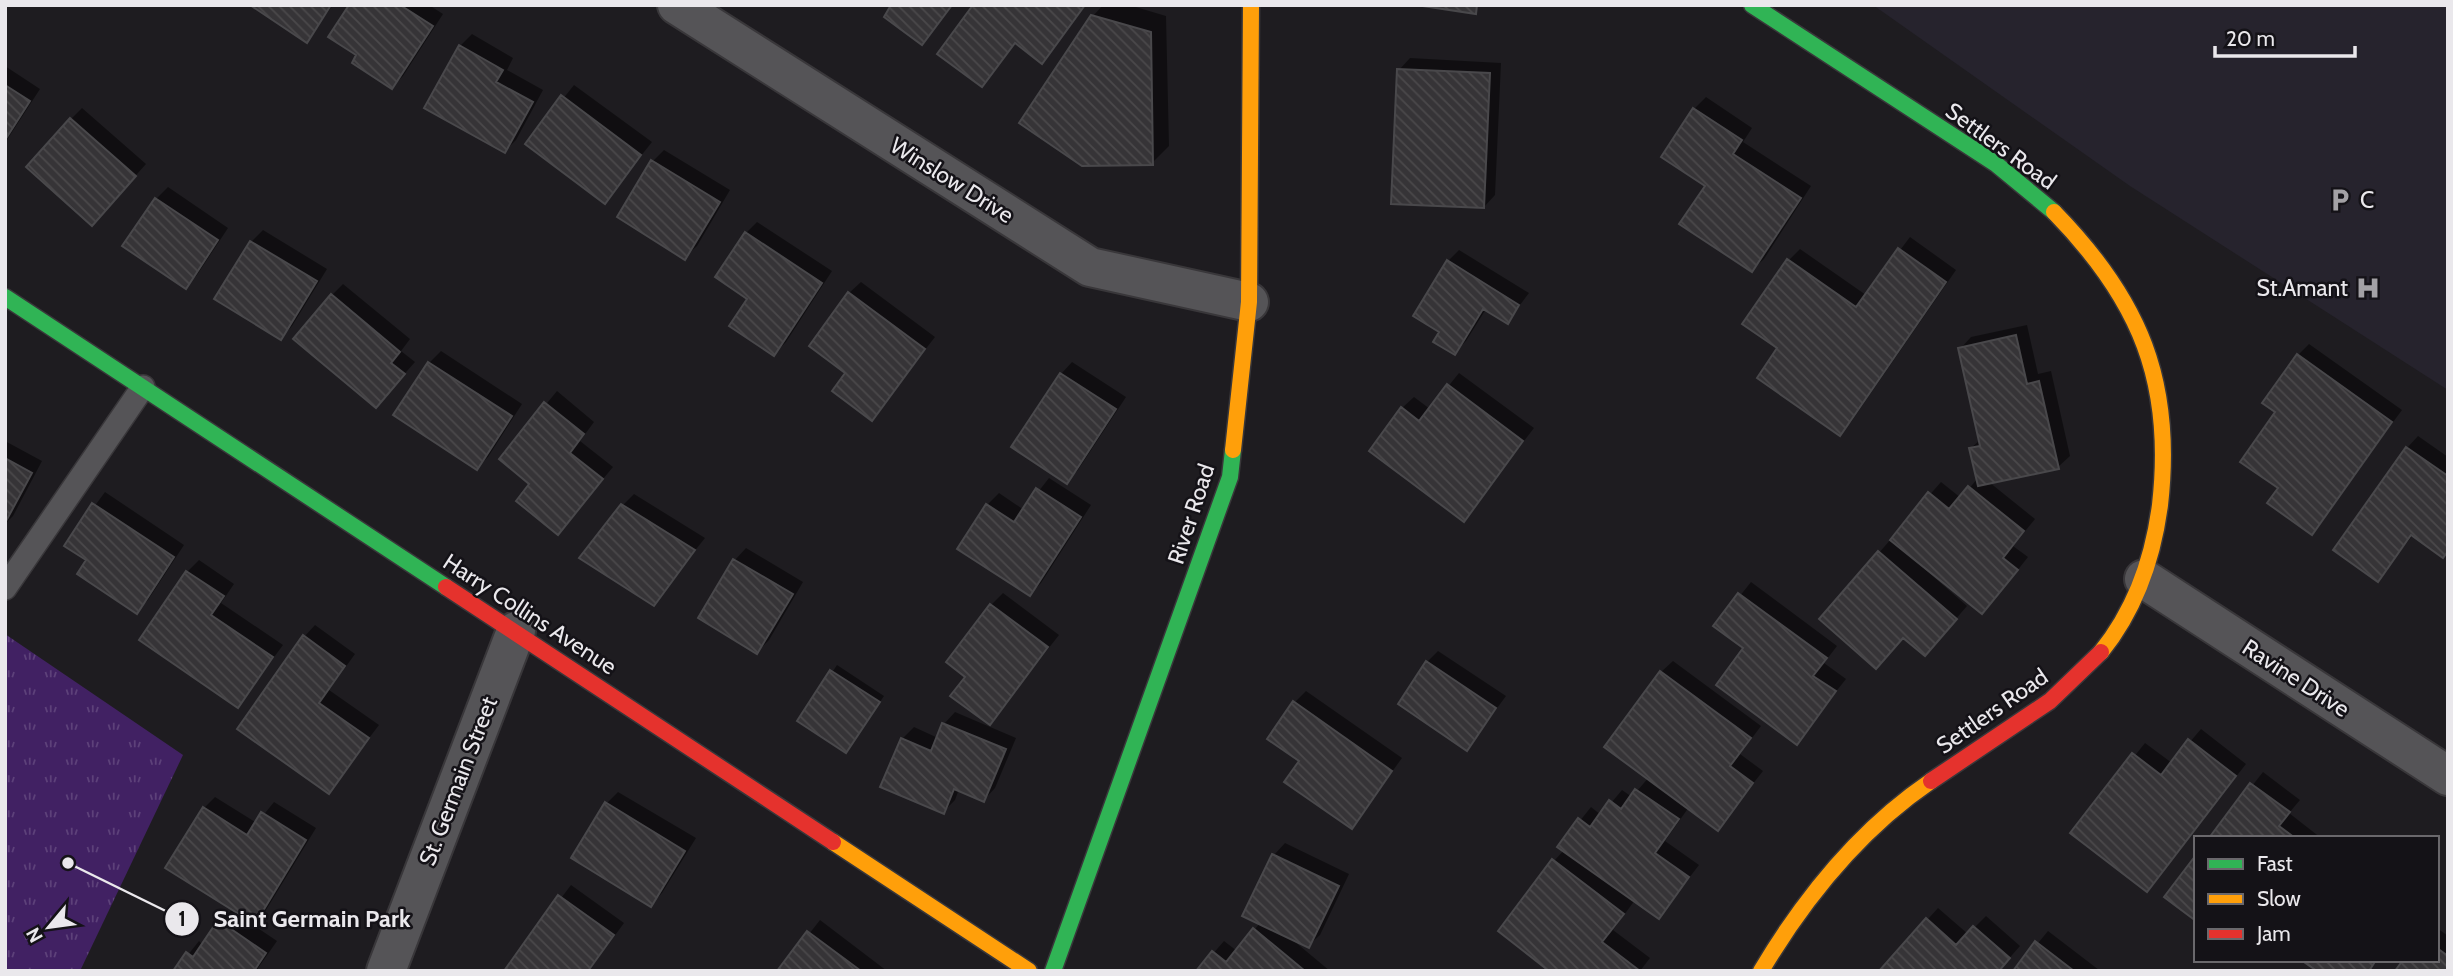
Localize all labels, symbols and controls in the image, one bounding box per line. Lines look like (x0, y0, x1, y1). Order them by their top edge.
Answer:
scale bar (2215, 14, 2355, 58)
text: 20 m (2226, 26, 2275, 51)
street label: Settlers Road (1940, 97, 2062, 195)
street label: Winslow Drive (885, 131, 1019, 229)
parking icon: C (2326, 186, 2354, 214)
place label: C (2360, 186, 2374, 214)
place label: St.Amant (2257, 274, 2348, 302)
hospital icon: St.Amant (2354, 274, 2382, 302)
street label: River Road (1162, 460, 1220, 568)
street label: Harry Collins Avenue (438, 547, 622, 681)
street label: Ravine Drive (2237, 633, 2355, 723)
street label: Settlers Road (1931, 662, 2053, 760)
street label: St. Germain Street (413, 692, 503, 869)
legend (2194, 836, 2439, 962)
text: Fast (2257, 851, 2293, 876)
text: Slow (2257, 886, 2301, 911)
north arrow (14, 892, 84, 962)
callout: Saint Germain Park (165, 896, 425, 941)
text: Saint Germain Park (213, 904, 411, 933)
text: 1 (178, 906, 186, 931)
text: Jam (2256, 921, 2291, 946)
text: N (21, 924, 48, 946)

